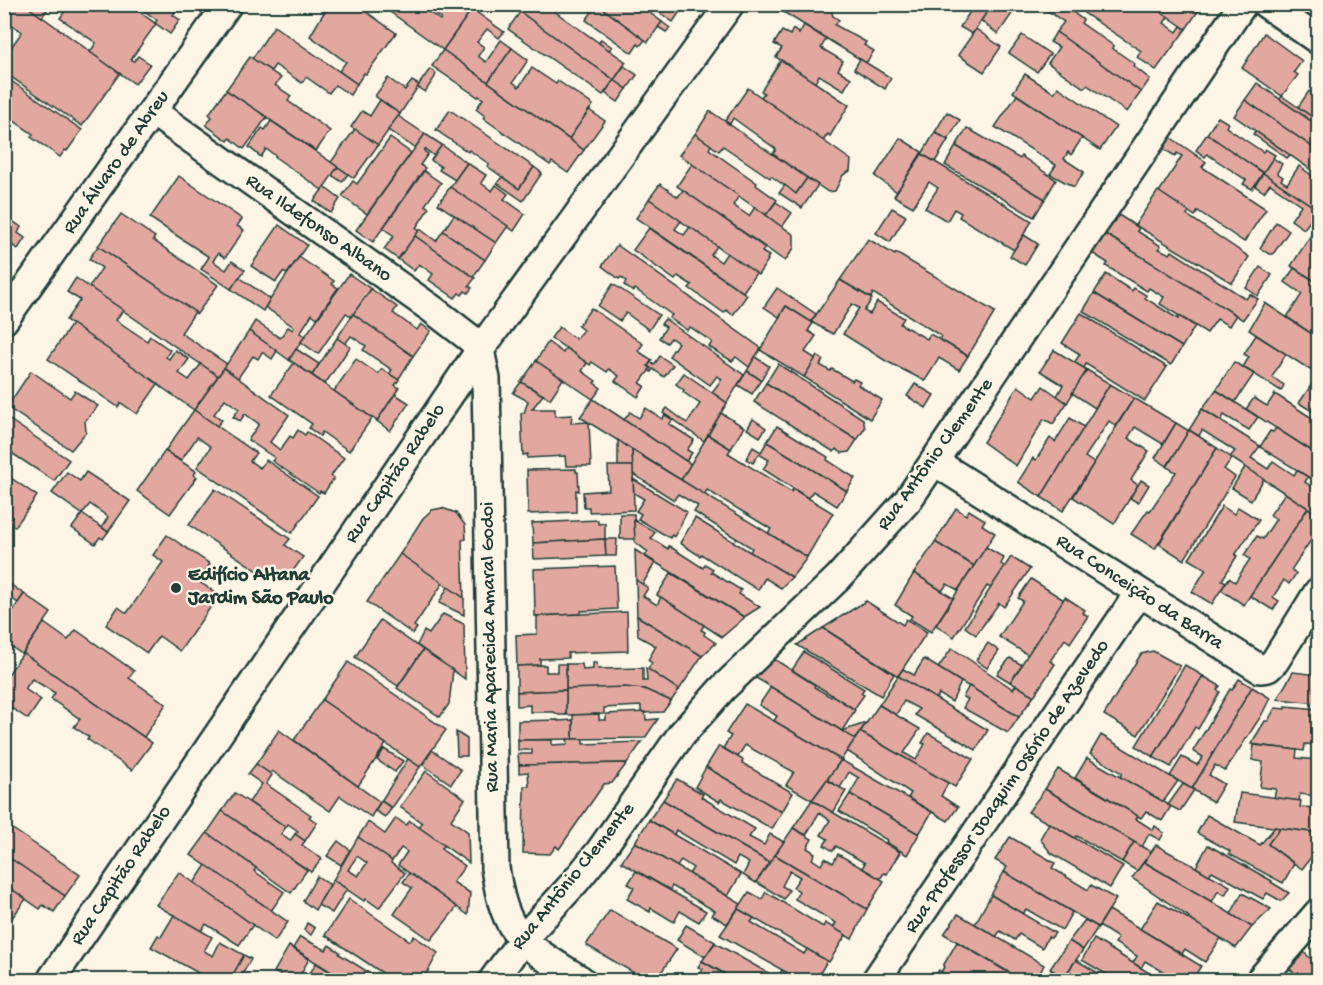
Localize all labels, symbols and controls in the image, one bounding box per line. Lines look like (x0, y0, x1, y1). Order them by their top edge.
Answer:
street label: Rua Álvaro de Abreu (57, 85, 176, 239)
street label: Rua Ildefonso Albano (240, 170, 396, 288)
street label: Rua Antônio Clemente (873, 374, 999, 536)
street label: Rua Capitão Rabelo (341, 400, 451, 548)
street label: Rua Maria Aparecida Amaral Godoi (477, 502, 505, 792)
street label: Rua Conceição da Barra (1051, 530, 1228, 656)
place label: Edifício Altana Jardim São Paulo (187, 565, 334, 611)
marker: Edifício Altana Jardim São Paulo (169, 581, 183, 595)
street label: Rua Professor Joaquim Osório de Azevedo (901, 636, 1115, 938)
street label: Rua Antônio Clemente (508, 798, 641, 955)
street label: Rua Capitão Rabelo (67, 802, 177, 950)

